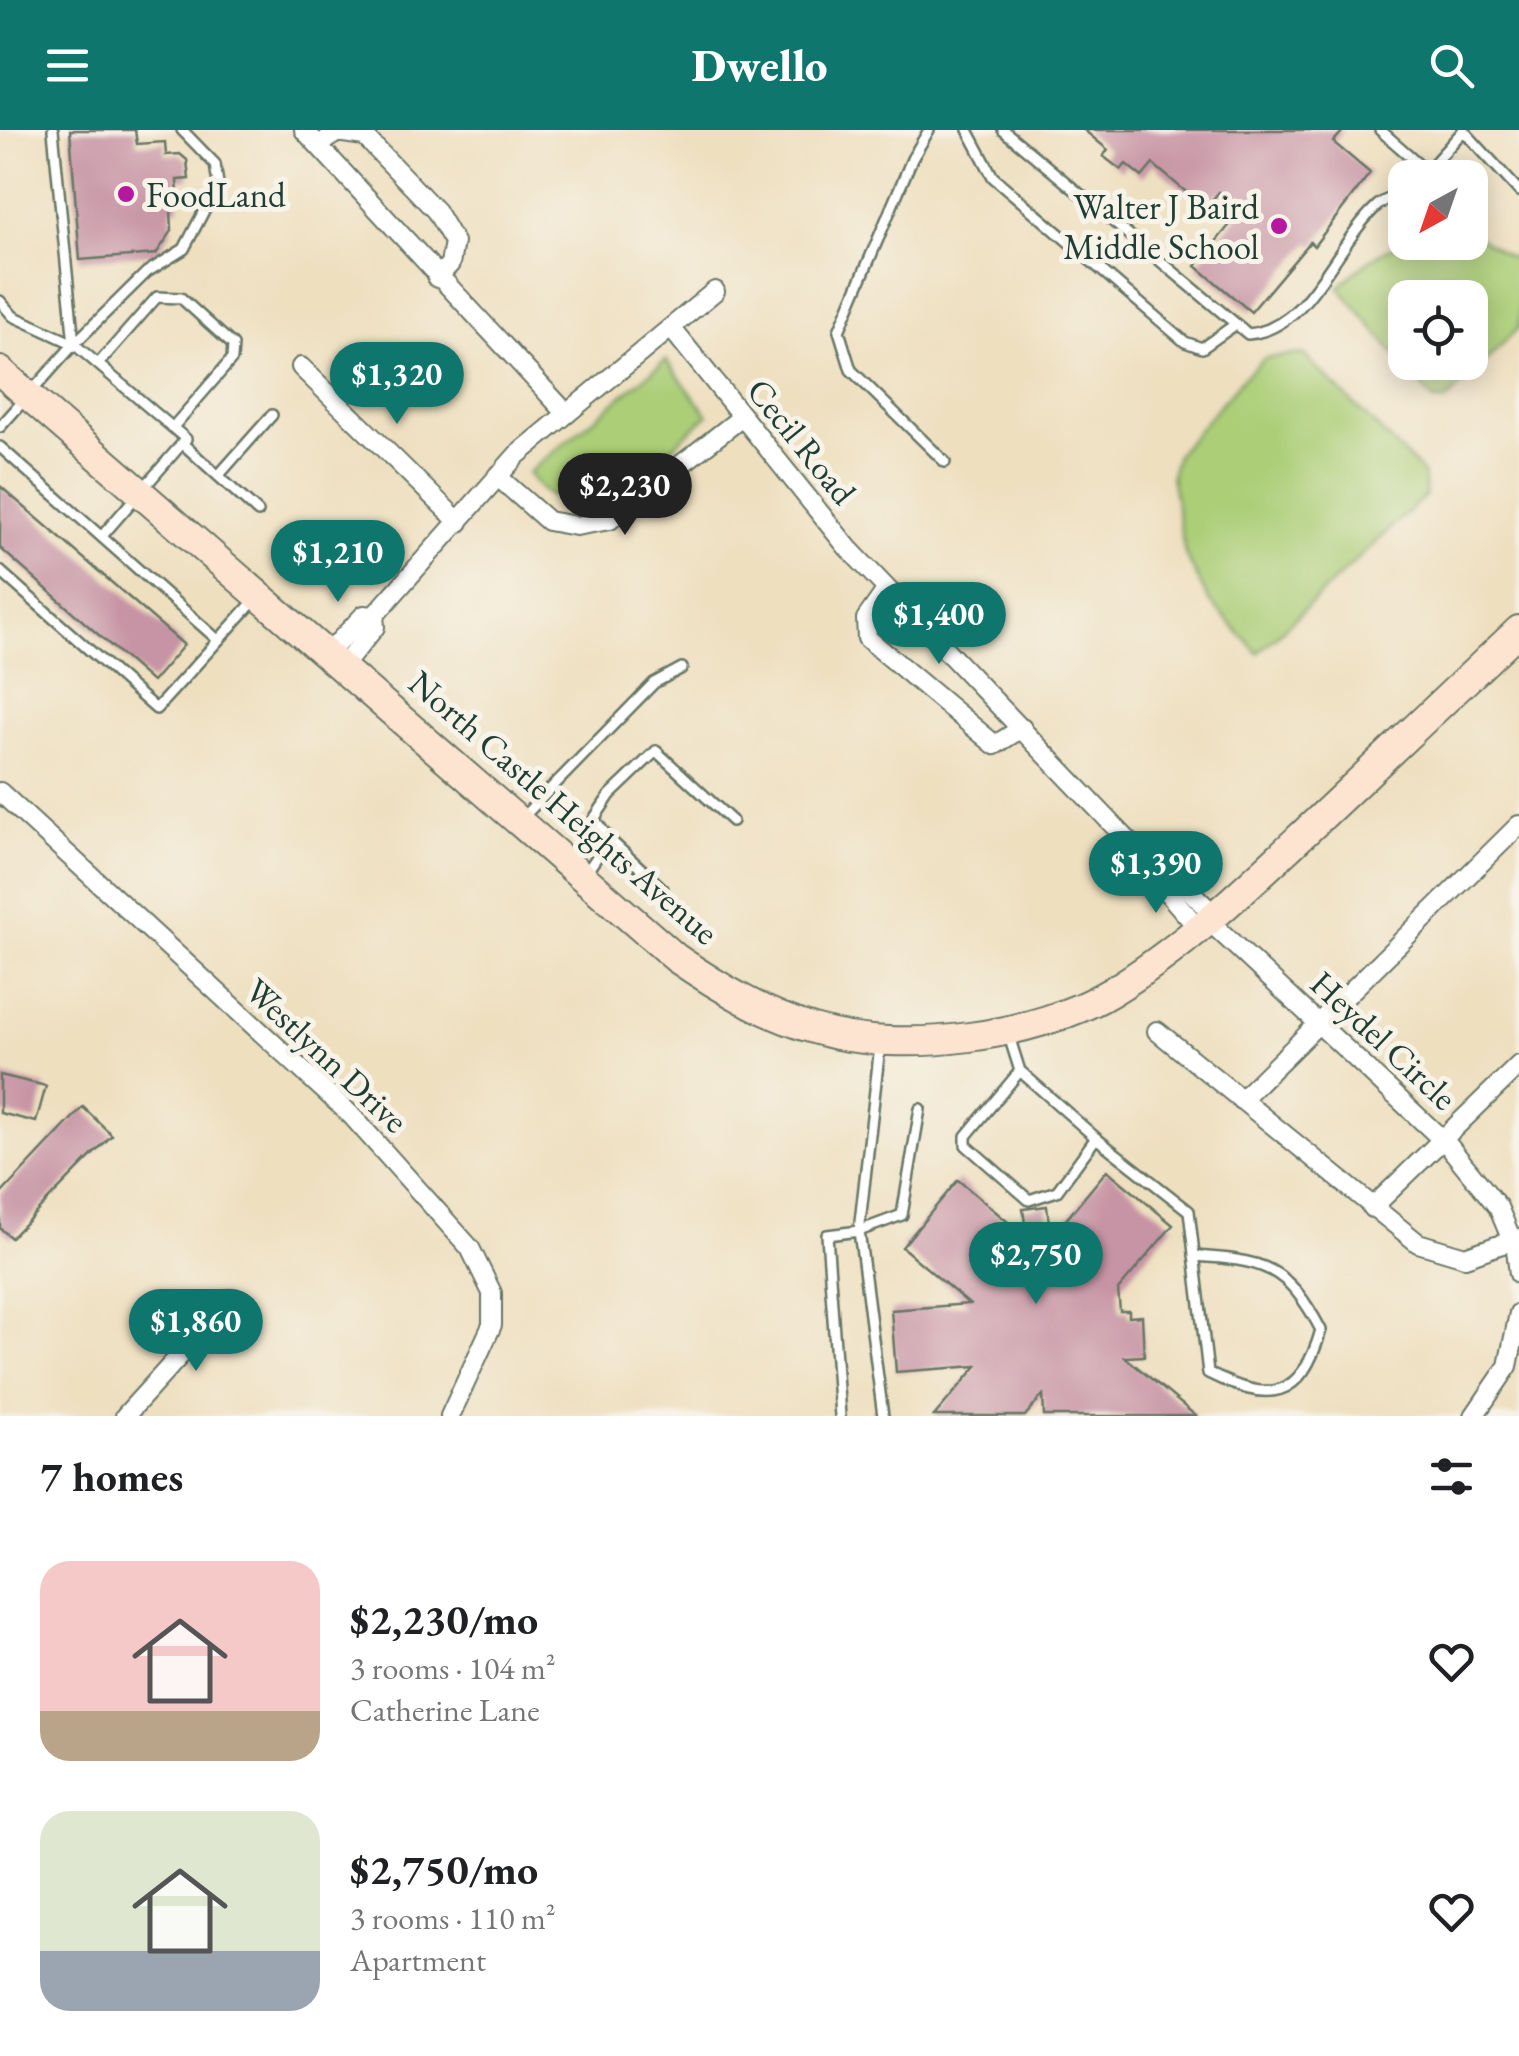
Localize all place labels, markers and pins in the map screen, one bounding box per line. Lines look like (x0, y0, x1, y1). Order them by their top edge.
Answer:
place label: FoodLand (146, 172, 286, 217)
marker: FoodLand (115, 183, 137, 205)
place label: Walter J Baird Middle School (1063, 184, 1259, 269)
marker: Walter J Baird Middle School (1268, 215, 1290, 237)
pin: $1,320 (316, 342, 478, 427)
pin: $2,230 (544, 453, 706, 538)
pin: $1,210 (257, 520, 419, 605)
pin: $1,400 (858, 582, 1020, 667)
pin: $1,390 (1075, 831, 1237, 916)
pin: $2,750 (955, 1222, 1117, 1307)
pin: $1,860 (115, 1289, 277, 1374)

